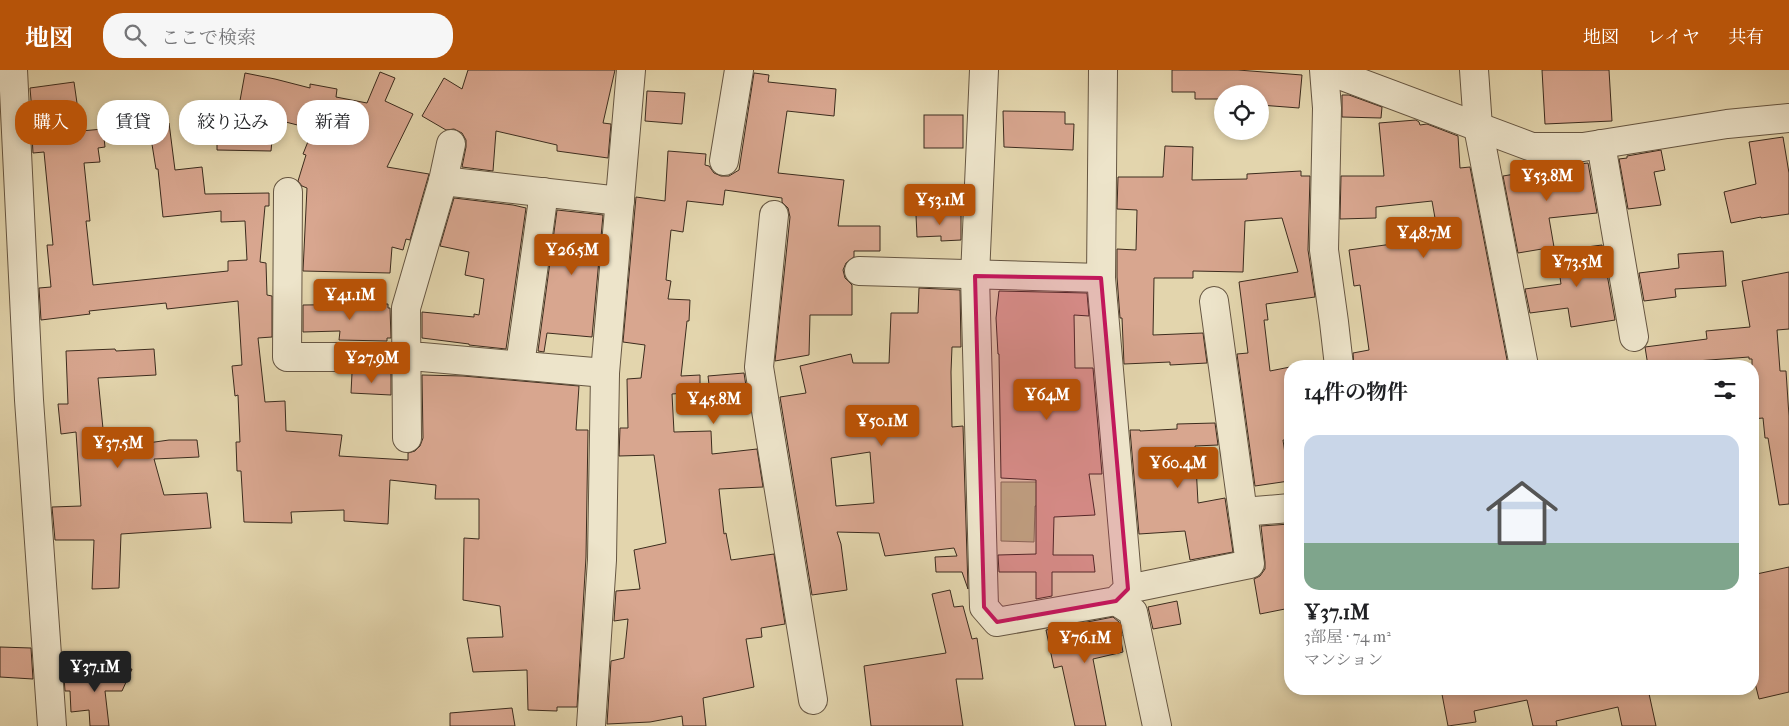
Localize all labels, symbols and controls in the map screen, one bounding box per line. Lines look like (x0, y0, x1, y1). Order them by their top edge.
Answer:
search box (103, 13, 453, 58)
icon: search (121, 21, 149, 49)
text: 地図 (25, 24, 73, 52)
text: ここで検索 (161, 27, 256, 49)
text: 地図 (1583, 27, 1619, 48)
text: レイヤ (1647, 27, 1700, 48)
text: 共有 (1728, 27, 1764, 48)
map controls (1214, 85, 1269, 140)
button: locate (1214, 85, 1269, 140)
chip: 購入 (15, 100, 87, 145)
chip: 賃貸 (97, 100, 169, 145)
chip: 絞り込み (179, 100, 287, 145)
chip: 新着 (297, 100, 369, 145)
pin: ¥53.8M (1506, 160, 1588, 202)
text: ¥53.8M (1521, 166, 1573, 185)
pin: ¥53.1M (899, 184, 981, 226)
text: ¥53.1M (915, 190, 965, 209)
pin: ¥48.7M (1383, 216, 1465, 259)
text: ¥48.7M (1397, 223, 1451, 242)
pin: ¥26.5M (531, 234, 613, 276)
text: ¥26.5M (545, 240, 599, 259)
pin: ¥73.5M (1536, 246, 1618, 288)
text: ¥73.5M (1552, 252, 1602, 271)
pin: ¥41.1M (309, 278, 391, 321)
text: ¥41.1M (324, 285, 376, 304)
pin: ¥27.9M (331, 342, 413, 384)
text: ¥27.9M (345, 348, 399, 367)
icon: filters (1711, 376, 1739, 404)
pin: ¥64M (1017, 378, 1077, 421)
text: 14件の物件 (1304, 380, 1408, 404)
pin: ¥45.8M (673, 382, 755, 425)
text: ¥64M (1024, 385, 1070, 404)
text: ¥45.8M (687, 389, 741, 408)
pin: ¥50.1M (841, 404, 923, 447)
text: ¥50.1M (856, 411, 908, 430)
pin: ¥37.5M (77, 426, 159, 469)
text: ¥37.5M (93, 433, 143, 452)
pin: ¥60.4M (1137, 446, 1219, 489)
text: ¥60.4M (1149, 453, 1207, 472)
icon: home (1477, 468, 1567, 558)
text: ¥37.1M (1304, 600, 1369, 624)
pin: ¥76.1M (1044, 622, 1126, 664)
text: 3部屋 · 74 m² (1304, 627, 1391, 646)
text: ¥76.1M (1059, 628, 1111, 647)
pin: ¥37.1M (54, 650, 136, 693)
text: マンション (1304, 650, 1383, 669)
text: ¥37.1M (70, 657, 120, 676)

